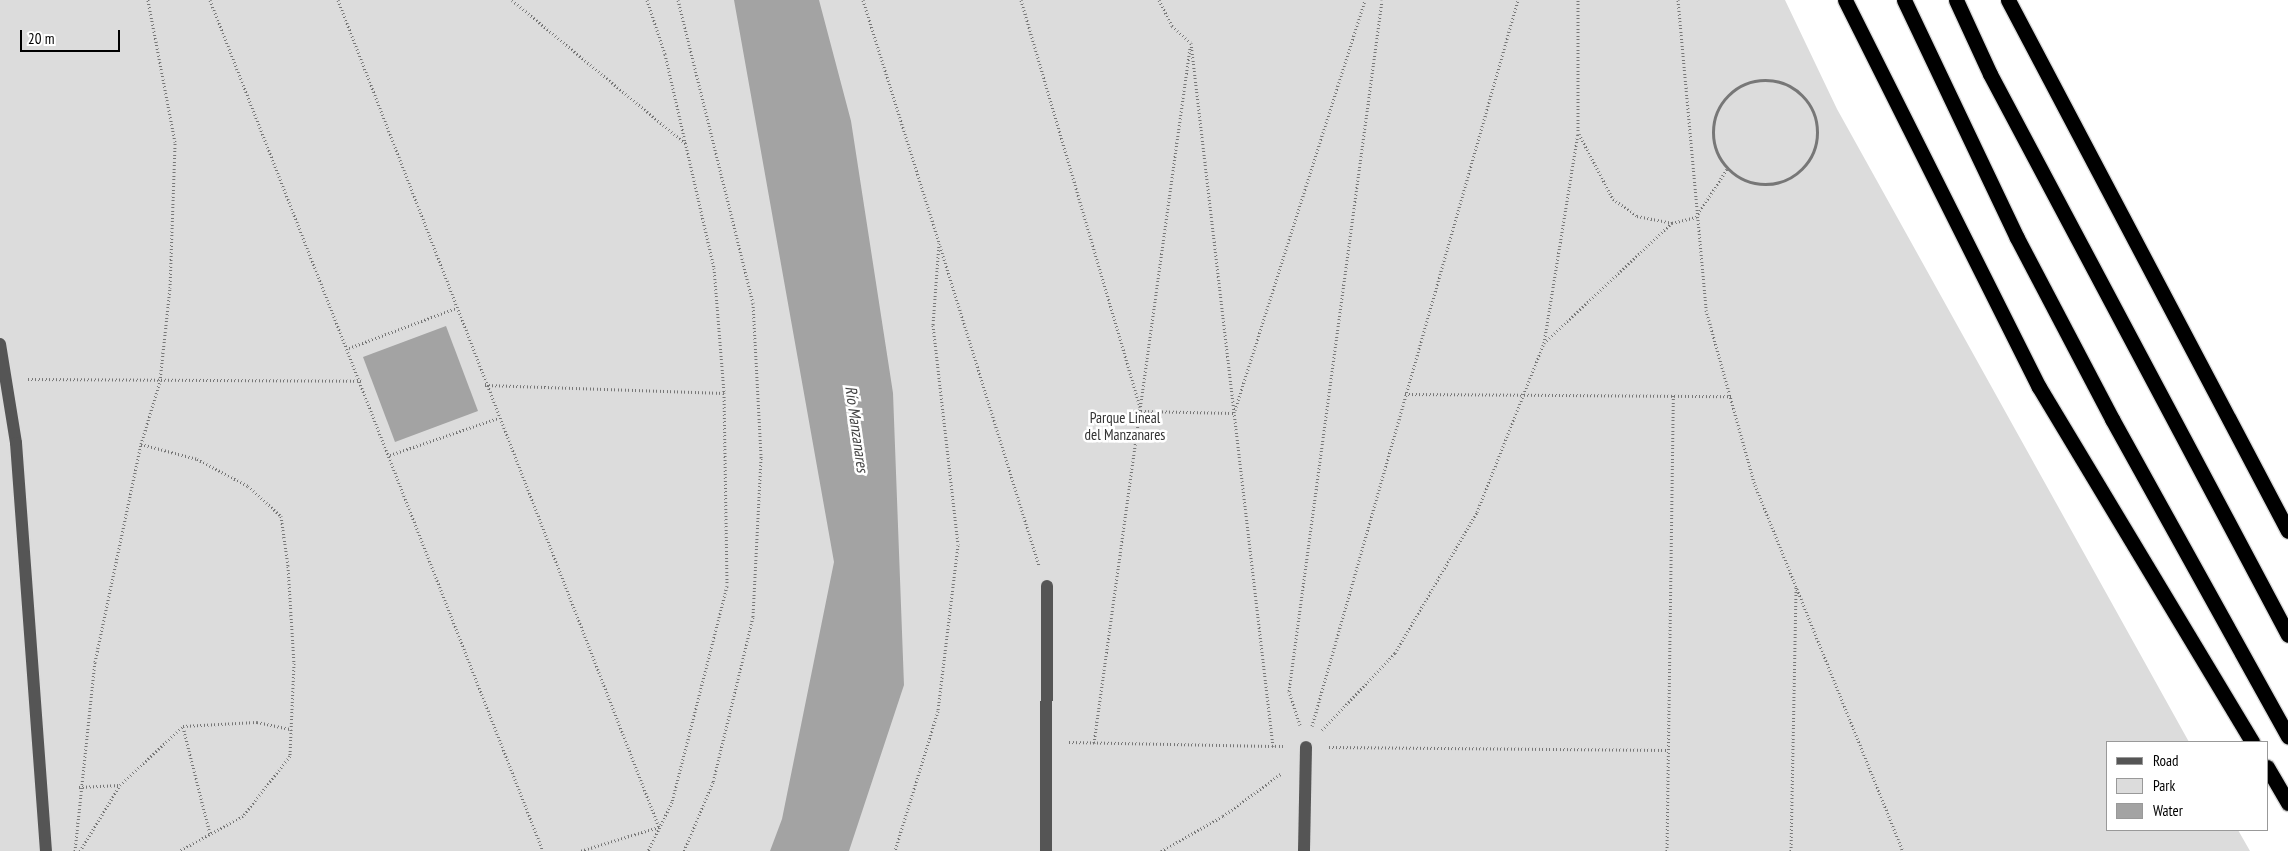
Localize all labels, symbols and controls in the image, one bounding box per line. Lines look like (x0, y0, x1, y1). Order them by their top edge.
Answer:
scale bar (22, 20, 122, 52)
text: 20 m (28, 29, 54, 48)
water label: Río Manzanares (841, 385, 873, 473)
park label: Parque Lineal del Manzanares (1085, 408, 1165, 443)
legend (2106, 741, 2268, 831)
text: Road (2153, 751, 2179, 770)
text: Park (2153, 776, 2175, 795)
text: Water (2153, 801, 2183, 820)

